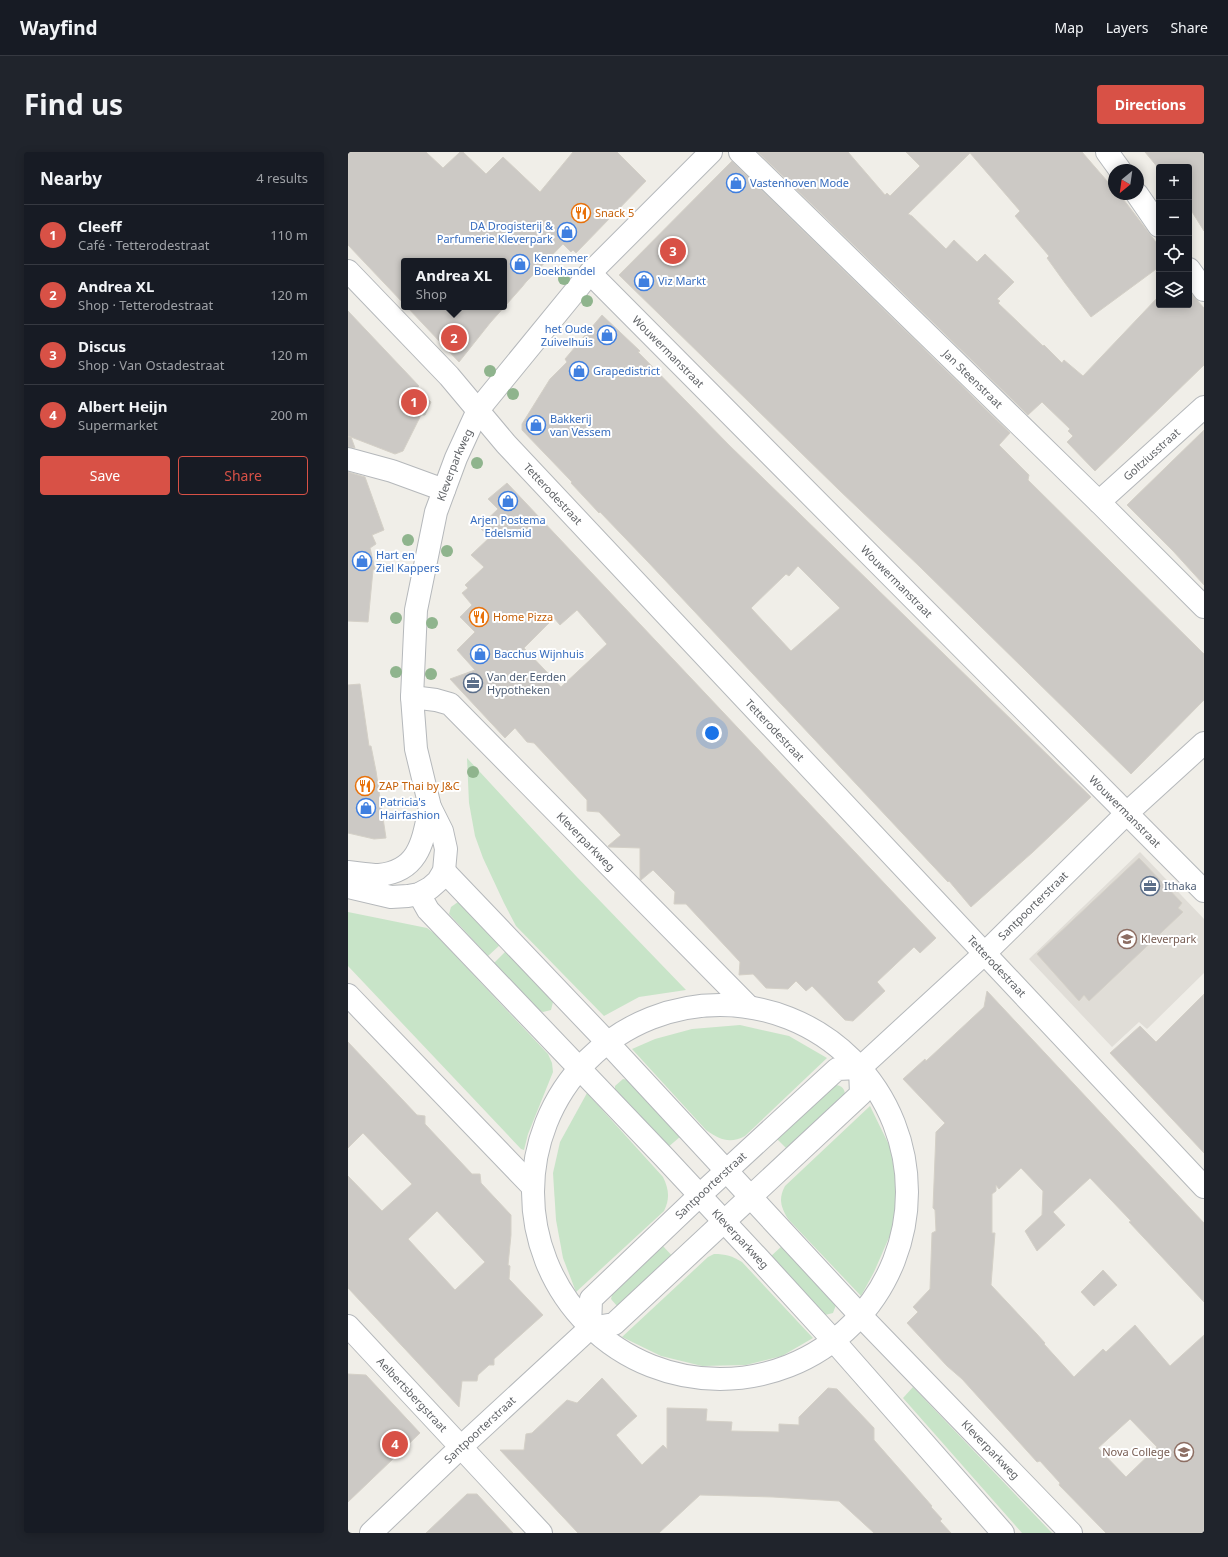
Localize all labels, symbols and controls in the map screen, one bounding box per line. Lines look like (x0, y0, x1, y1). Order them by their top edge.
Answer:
text: Wayfind (20, 15, 98, 41)
text: Map (1055, 18, 1084, 37)
text: Layers (1106, 18, 1148, 37)
text: Share (1170, 18, 1208, 37)
text: Find us (24, 85, 123, 123)
button: Directions (1097, 85, 1204, 124)
north arrow (1108, 164, 1144, 200)
map controls (1156, 164, 1192, 308)
button: + (1156, 164, 1192, 200)
text: Nearby (40, 167, 102, 190)
text: 4 results (256, 169, 308, 187)
shop icon: Vastenhoven Mode (725, 172, 747, 194)
place label: Vastenhoven Mode (750, 175, 849, 190)
button: − (1156, 200, 1192, 236)
restaurant icon: Snack 5 (570, 202, 592, 224)
place label: Snack 5 (595, 205, 634, 220)
text: Cleeff (78, 216, 122, 236)
place label: DA Drogisterij & Parfumerie Kleverpark (437, 218, 554, 246)
shop icon: DA Drogisterij & Parfumerie Kleverpark (556, 221, 578, 243)
text: 1 (49, 226, 57, 244)
text: 110 m (270, 226, 308, 244)
text: Café · Tetterodestraat (78, 236, 210, 254)
pin: 3 (660, 236, 686, 266)
button: locate (1156, 236, 1192, 272)
place label: Kennemer Boekhandel (534, 250, 595, 278)
shop icon: Kennemer Boekhandel (509, 253, 531, 275)
popup (401, 258, 507, 310)
text: Andrea XL (416, 265, 492, 285)
shop icon: Viz Markt (633, 270, 655, 292)
button: layers (1156, 272, 1192, 308)
place label: Viz Markt (658, 273, 706, 288)
text: Andrea XL (78, 276, 154, 296)
text: Shop (416, 285, 447, 303)
text: 2 (49, 286, 57, 304)
text: 120 m (270, 286, 308, 304)
text: Shop · Tetterodestraat (78, 296, 213, 314)
street label: Wouwermanstraat (629, 312, 708, 391)
place label: het Oude Zuivelhuis (541, 321, 593, 349)
pin: 2 (441, 323, 467, 353)
shop icon: het Oude Zuivelhuis (596, 324, 618, 346)
text: Discus (78, 336, 126, 356)
street label: Jan Steenstraat (939, 345, 1006, 411)
text: 3 (49, 346, 57, 364)
text: 120 m (270, 346, 308, 364)
text: Shop · Van Ostadestraat (78, 356, 225, 374)
shop icon: Grapedistrict (568, 360, 590, 382)
place label: Grapedistrict (593, 363, 660, 378)
pin: 1 (401, 387, 427, 417)
text: Albert Heijn (78, 396, 168, 416)
text: 4 (49, 406, 57, 424)
text: 200 m (270, 406, 308, 424)
place label: Bakkerij van Vessem (550, 411, 611, 439)
shop icon: Bakkerij van Vessem (525, 414, 547, 436)
text: Supermarket (78, 416, 158, 434)
street label: Goltziusstraat (1120, 424, 1183, 484)
street label: Kleverparkweg (433, 426, 475, 503)
button: Save (40, 456, 170, 495)
button: Share (178, 456, 308, 495)
street label: Tetterodestraat (521, 459, 586, 528)
shop icon: Arjen Postema Edelsmid (497, 490, 519, 512)
place label: Arjen Postema Edelsmid (470, 512, 546, 540)
street label: Wouwermanstraat (858, 542, 936, 621)
place label: Hart en Ziel Kappers (376, 547, 440, 575)
shop icon: Hart en Ziel Kappers (351, 550, 373, 572)
restaurant icon: Home Pizza (468, 606, 490, 628)
place label: Home Pizza (493, 609, 553, 624)
shop icon: Bacchus Wijnhuis (469, 643, 491, 665)
place label: Bacchus Wijnhuis (494, 646, 584, 661)
place label: Van der Eerden Hypotheken (487, 669, 566, 697)
office icon: Van der Eerden Hypotheken (462, 672, 484, 694)
street label: Tetterodestraat (742, 696, 808, 764)
your location (702, 723, 722, 743)
street label: Wouwermanstraat (1086, 772, 1165, 850)
restaurant icon: ZAP Thai by J&C (354, 775, 376, 797)
place label: ZAP Thai by J&C (379, 778, 460, 793)
place label: Patricia's Hairfashion (380, 794, 440, 822)
shop icon: Patricia's Hairfashion (355, 797, 377, 819)
street label: Kleverparkweg (554, 809, 618, 874)
street label: Santpoorterstraat (994, 868, 1071, 943)
office icon: Ithaka (1139, 875, 1161, 897)
place label: Ithaka (1164, 878, 1197, 893)
school or university icon: Kleverpark (1116, 928, 1138, 950)
place label: Kleverpark (1141, 931, 1196, 946)
street label: Tetterodestraat (964, 932, 1030, 1000)
street label: Santpoorterstraat (671, 1148, 749, 1222)
street label: Kleverparkweg (709, 1205, 772, 1272)
street label: Aelbertsbergstraat (374, 1354, 451, 1435)
street label: Santpoorterstraat (441, 1393, 518, 1466)
street label: Kleverparkweg (959, 1417, 1023, 1482)
pin: 4 (382, 1429, 408, 1459)
school or university icon: Nova College (1173, 1441, 1195, 1463)
place label: Nova College (1102, 1444, 1170, 1459)

